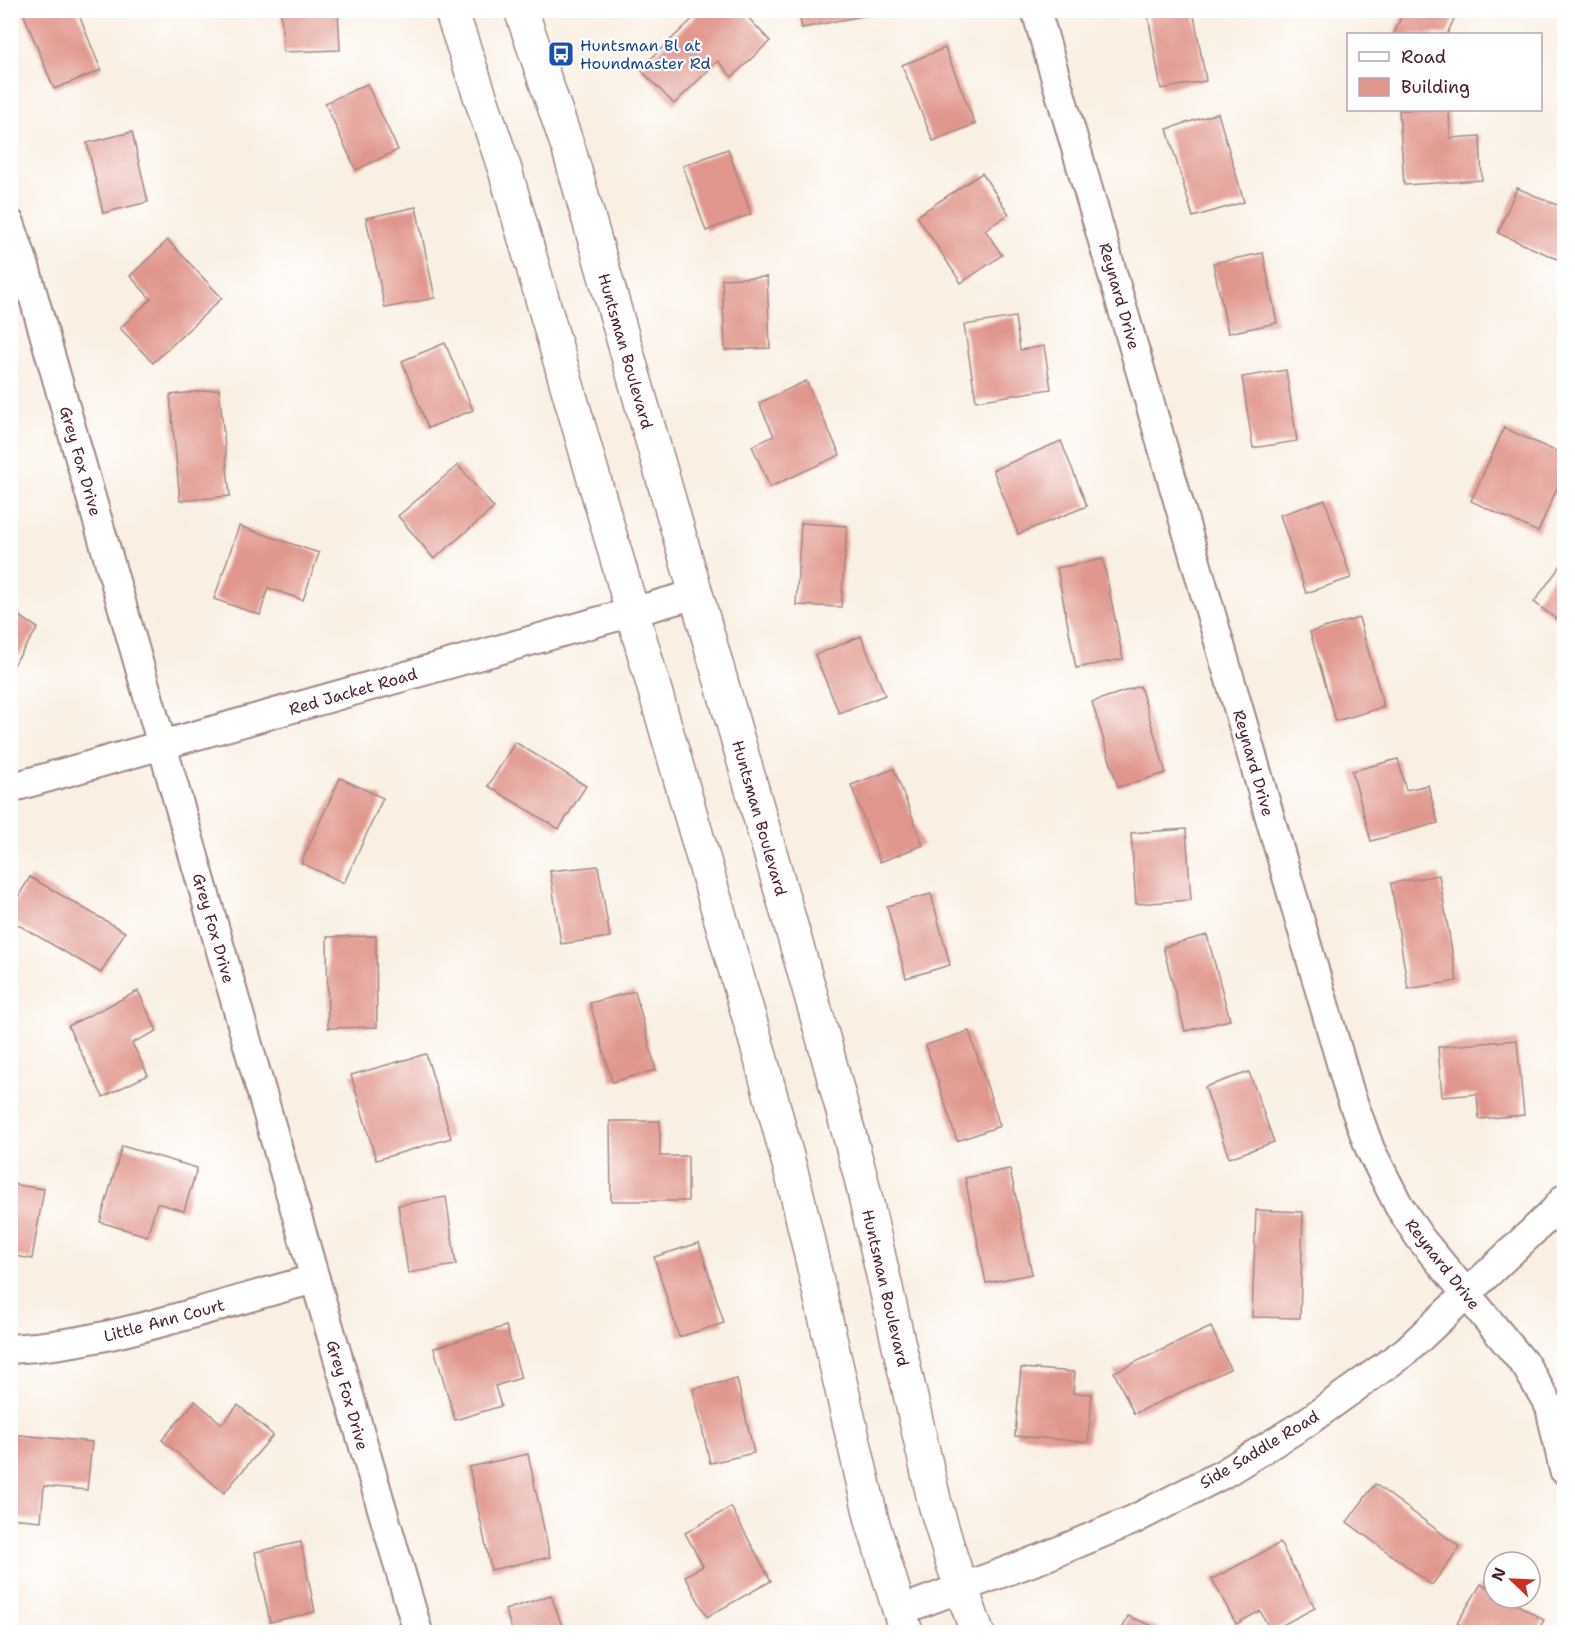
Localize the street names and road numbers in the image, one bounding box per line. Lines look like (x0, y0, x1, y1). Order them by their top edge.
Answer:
street label: Reynard Drive (1094, 240, 1145, 352)
street label: Huntsman Boulevard (593, 271, 658, 431)
street label: Grey Fox Drive (55, 404, 106, 518)
street label: Red Jacket Road (287, 663, 420, 720)
street label: Reynard Drive (1228, 707, 1279, 819)
street label: Huntsman Boulevard (727, 738, 792, 898)
street label: Grey Fox Drive (188, 871, 239, 985)
street label: Huntsman Boulevard (857, 1207, 914, 1369)
street label: Reynard Drive (1401, 1215, 1485, 1314)
street label: Little Ann Court (101, 1294, 227, 1347)
street label: Grey Fox Drive (322, 1338, 373, 1452)
street label: Side Saddle Road (1196, 1405, 1323, 1493)

